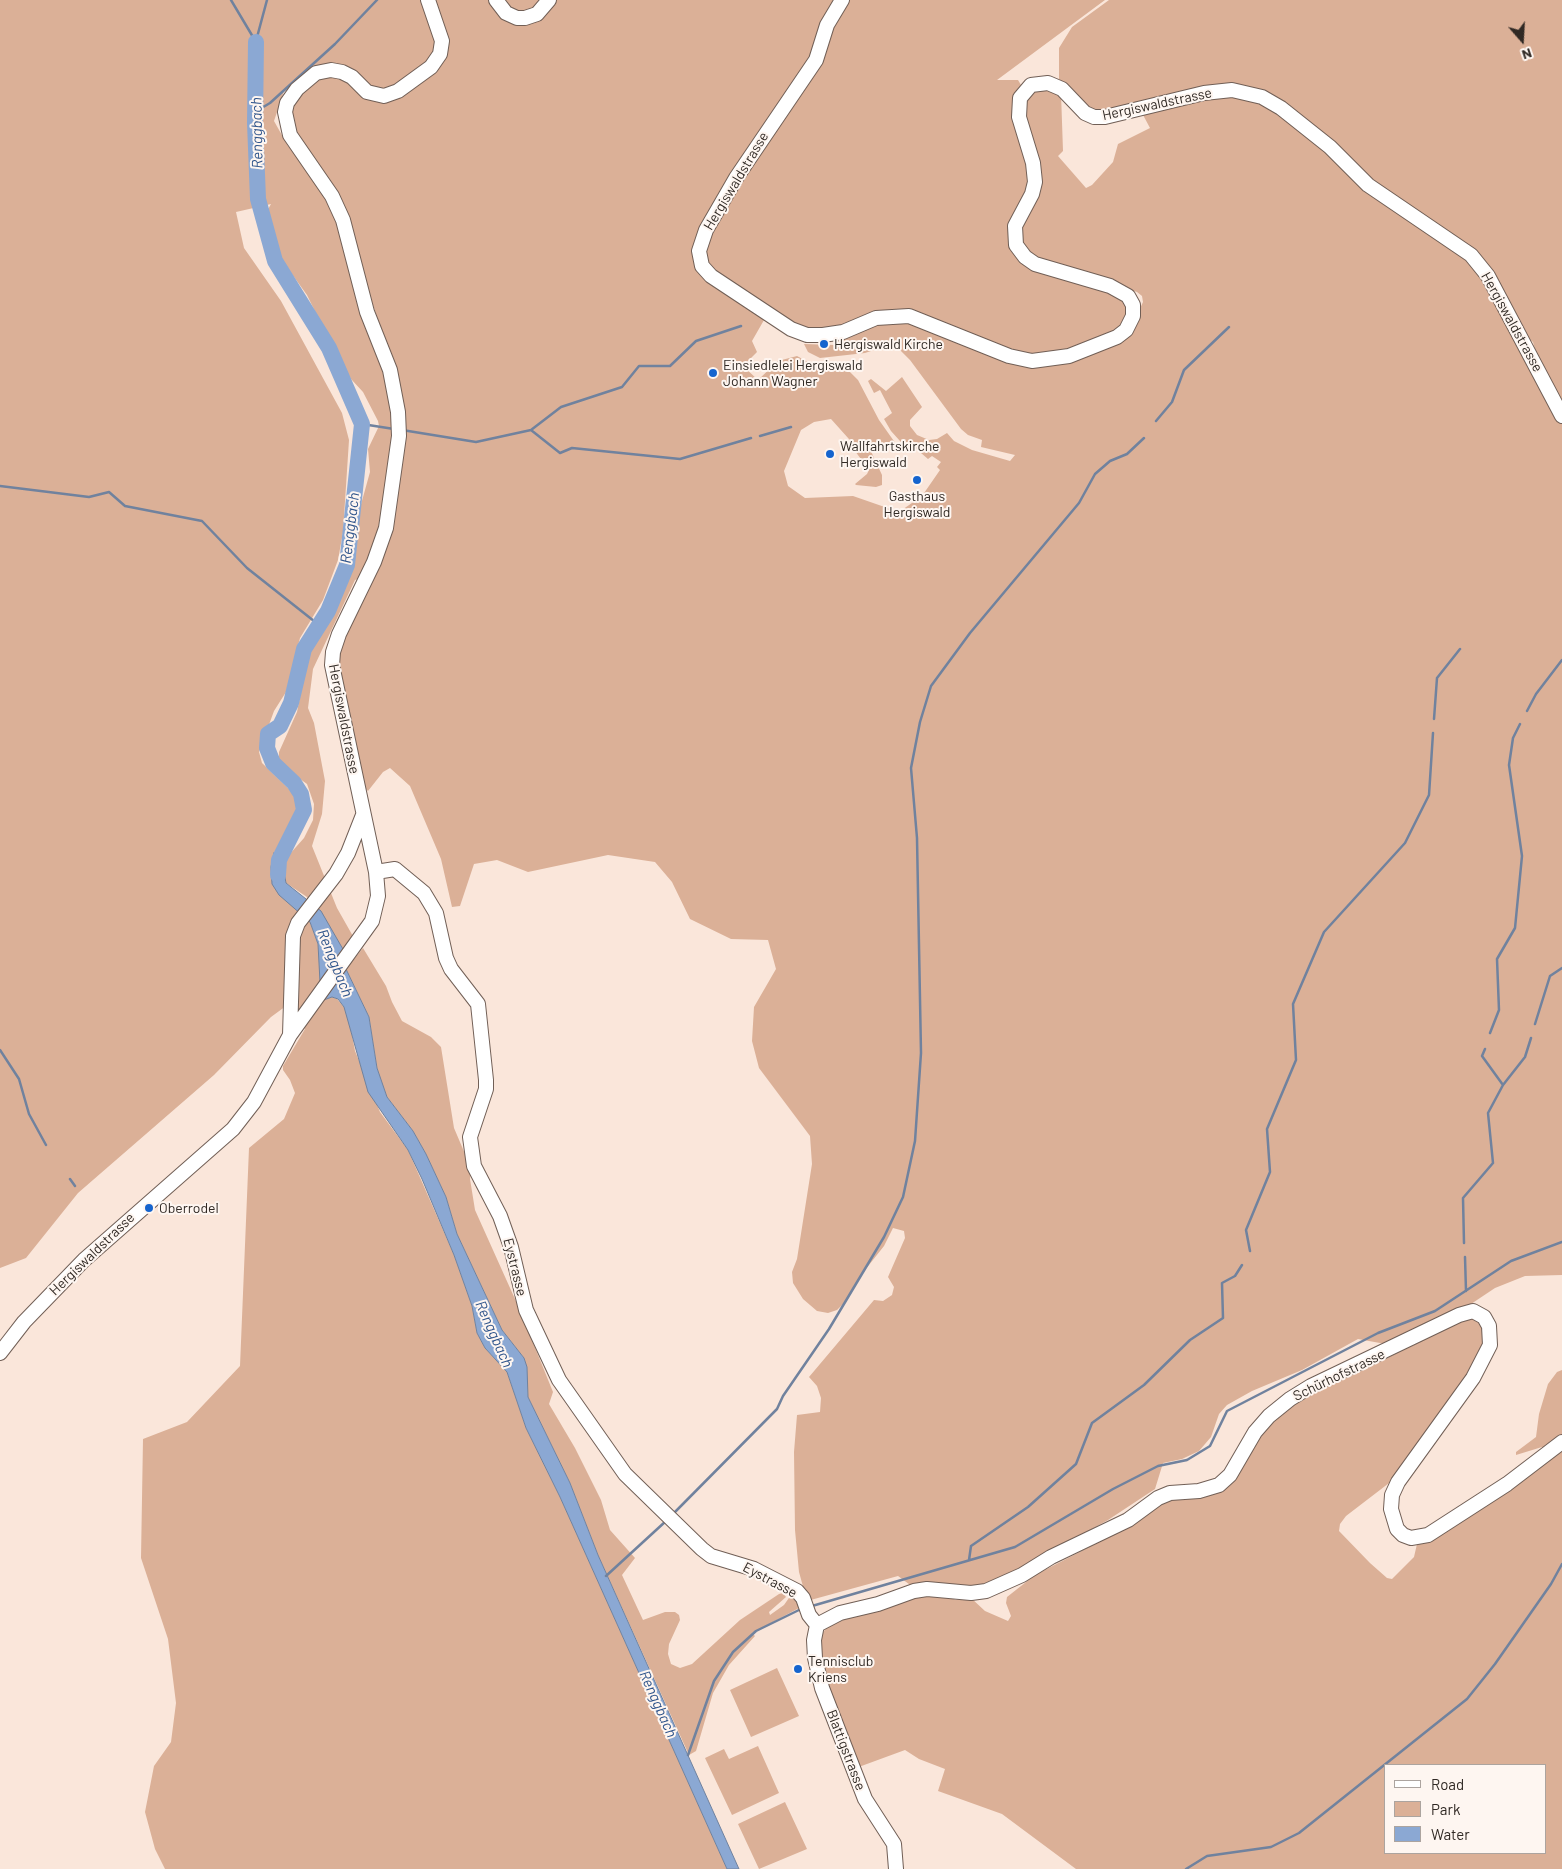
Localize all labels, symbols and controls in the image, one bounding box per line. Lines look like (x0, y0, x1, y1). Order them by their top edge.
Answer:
north arrow (1497, 15, 1547, 65)
text: N (1520, 45, 1534, 64)
street label: Hergiswaldstrasse (1101, 84, 1213, 124)
water label: Renggbach (247, 97, 267, 169)
street label: Hergiswaldstrasse (700, 129, 772, 233)
street label: Hergiswaldstrasse (1478, 269, 1546, 375)
place label: Hergiswald Kirche (834, 336, 943, 352)
marker: Hergiswald Kirche (818, 338, 830, 350)
place label: Einsiedlelei Hergiswald Johann Wagner (723, 357, 863, 390)
marker: Einsiedlelei Hergiswald Johann Wagner (707, 367, 719, 379)
place label: Wallfahrtskirche Hergiswald (840, 438, 940, 471)
marker: Wallfahrtskirche Hergiswald (824, 448, 836, 460)
marker: Gasthaus Hergiswald (911, 474, 923, 486)
place label: Gasthaus Hergiswald (884, 488, 950, 520)
water label: Renggbach (337, 492, 363, 564)
street label: Hergiswaldstrasse (325, 663, 363, 775)
water label: Renggbach (313, 927, 357, 999)
place label: Oberrodel (159, 1200, 219, 1216)
marker: Oberrodel (143, 1202, 155, 1214)
street label: Hergiswaldstrasse (46, 1209, 138, 1299)
street label: Eystrasse (500, 1236, 530, 1298)
water label: Renggbach (471, 1298, 517, 1370)
street label: Schürhofstrasse (1290, 1346, 1388, 1404)
street label: Eystrasse (740, 1559, 800, 1601)
place label: Tennisclub Kriens (808, 1653, 873, 1685)
marker: Tennisclub Kriens (792, 1663, 804, 1675)
water label: Renggbach (635, 1668, 681, 1740)
street label: Blattigstrasse (823, 1707, 869, 1793)
legend (1384, 1764, 1547, 1854)
text: Road (1431, 1775, 1464, 1793)
text: Park (1431, 1800, 1460, 1818)
text: Water (1431, 1825, 1470, 1843)

